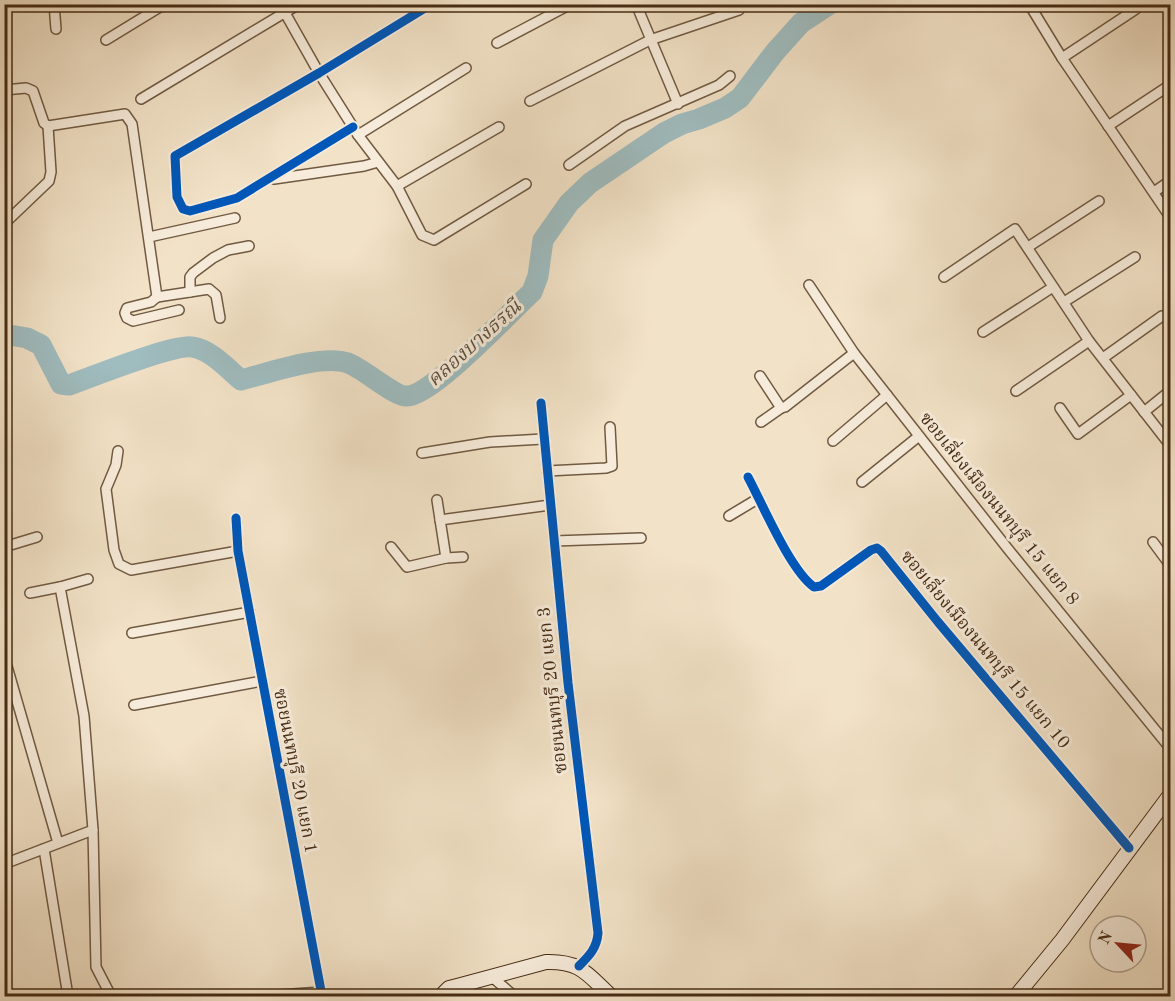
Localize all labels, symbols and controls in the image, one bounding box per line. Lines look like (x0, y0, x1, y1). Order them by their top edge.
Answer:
water label: คลองบางธรณี (423, 294, 527, 391)
street label: ซอยเลี่ยงเมืองนนทบุรี 15 แยก 8 (914, 406, 1087, 610)
street label: ซอยเลี่ยงเมืองนนทบุรี 15 แยก 10 (896, 544, 1078, 754)
street label: ซอยนนทบุรี 20 แยก 3 (534, 605, 573, 774)
street label: ซอยนนทบุรี 20 แยก 1 (268, 687, 321, 855)
north arrow (1088, 914, 1148, 974)
text: N (1096, 929, 1117, 947)

